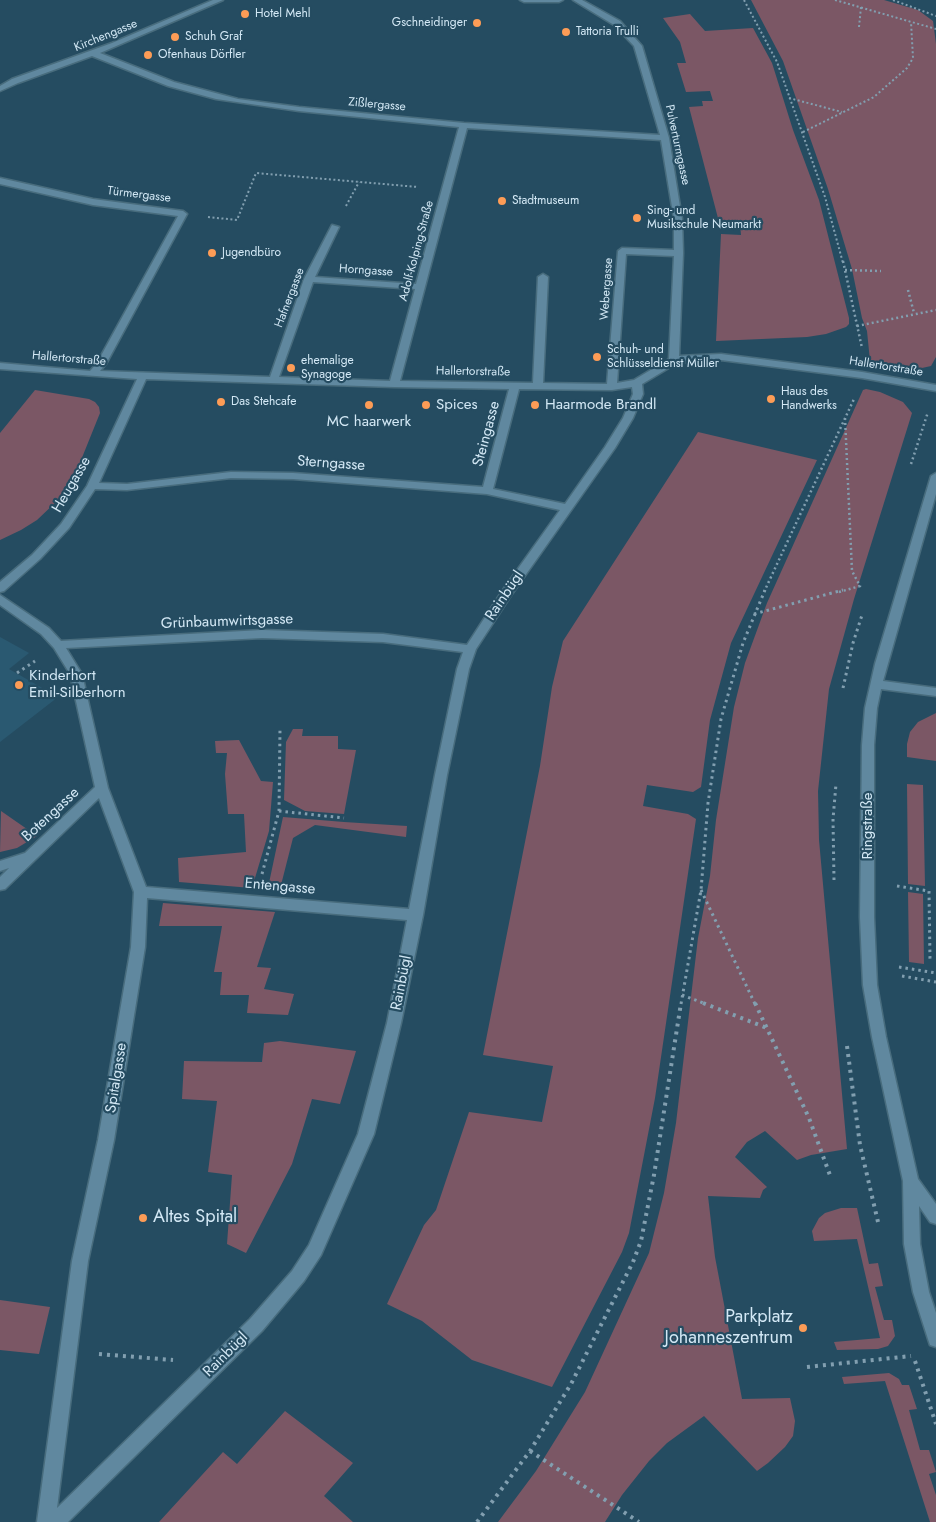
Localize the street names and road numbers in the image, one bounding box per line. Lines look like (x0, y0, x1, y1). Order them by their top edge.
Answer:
street label: Kirchengasse (72, 17, 140, 55)
street label: Zißlergasse (348, 95, 406, 115)
street label: Pulverturmgasse (661, 103, 693, 187)
street label: Türmergasse (106, 184, 172, 206)
street label: Adolf-Kolping-Straße (397, 199, 437, 303)
street label: Webergasse (598, 257, 616, 321)
street label: Horngasse (339, 262, 393, 280)
street label: Hafnergasse (272, 266, 308, 330)
street label: Hallertorstraße (31, 349, 107, 369)
street label: Hallertorstraße (848, 354, 924, 380)
street label: Hallertorstraße (436, 364, 510, 380)
street label: Steingasse (470, 399, 504, 469)
street label: Sterngasse (296, 453, 366, 475)
street label: Heugasse (49, 454, 95, 516)
street label: Rainbügl (482, 568, 528, 624)
street label: Grünbaumwirtsgasse (161, 611, 293, 633)
street label: Botengasse (19, 784, 83, 846)
street label: Ringstraße (859, 793, 877, 859)
street label: Entengasse (244, 875, 316, 899)
street label: Rainbügl (388, 954, 416, 1012)
street label: Spitalgasse (103, 1042, 131, 1114)
street label: Rainbügl (200, 1329, 252, 1381)

